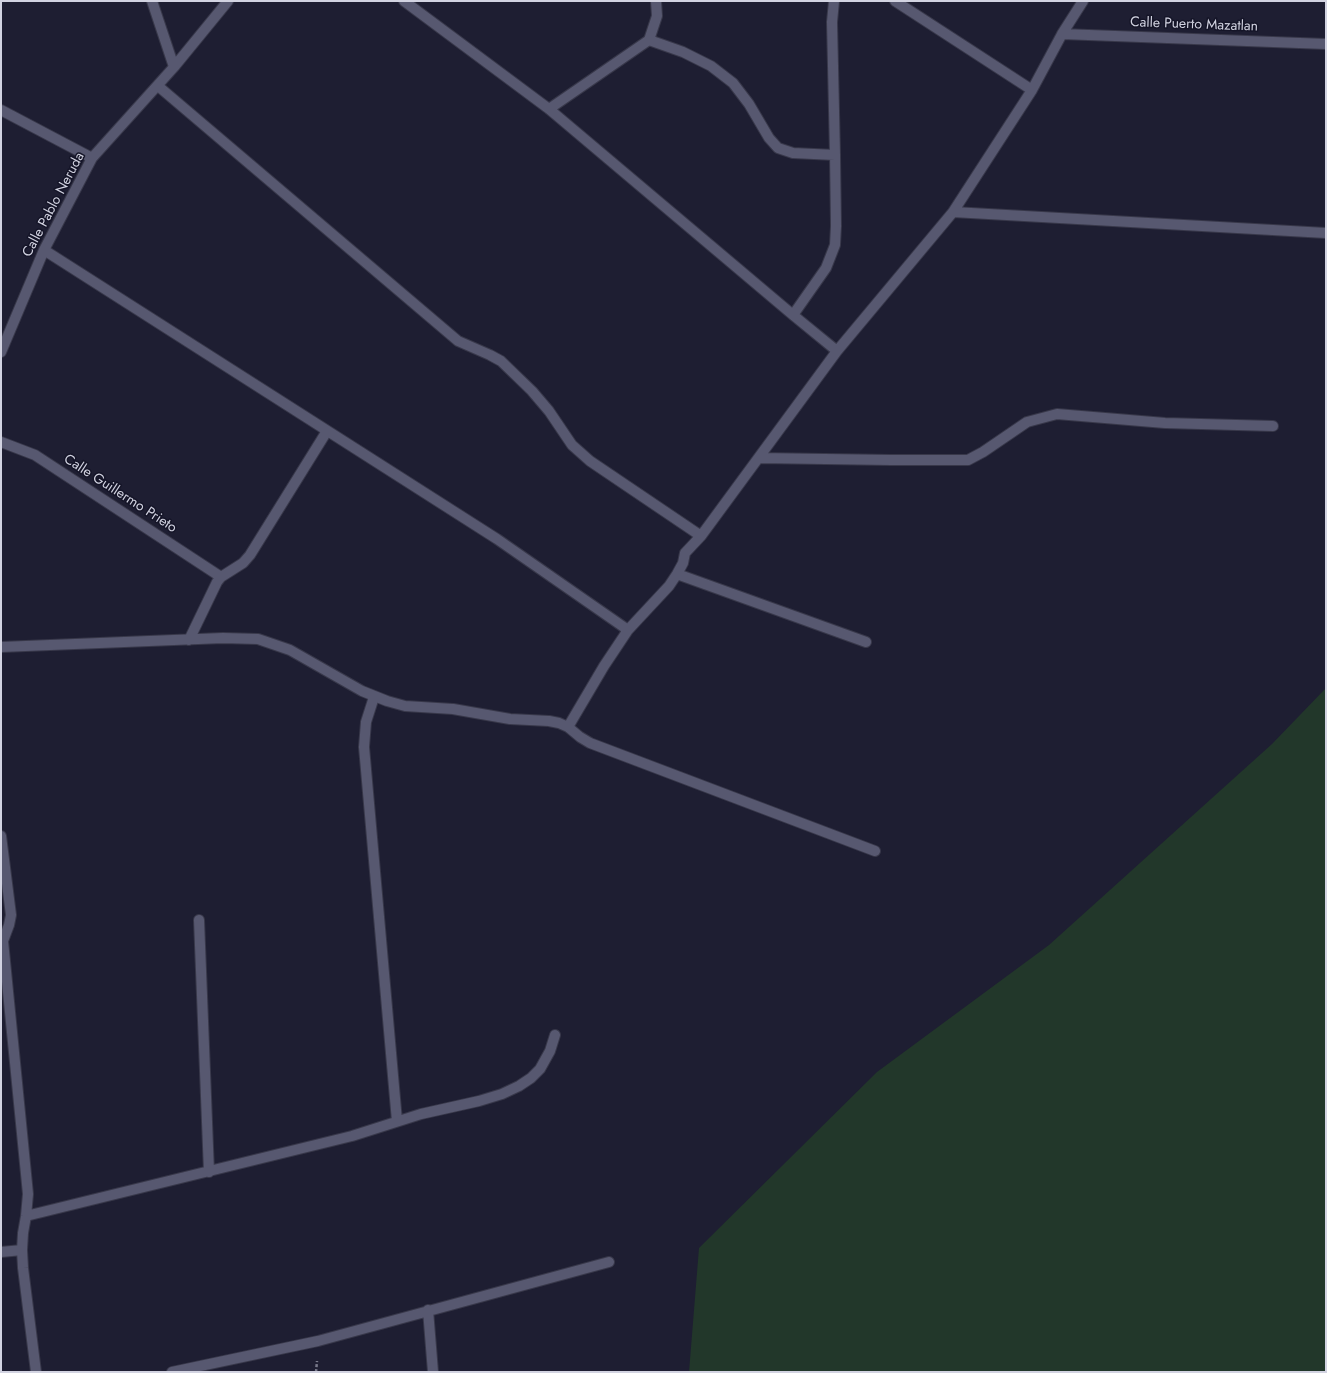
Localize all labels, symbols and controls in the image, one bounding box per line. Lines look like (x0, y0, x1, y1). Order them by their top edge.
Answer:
street label: Calle Puerto Mazatlan (1130, 14, 1258, 36)
street label: Calle Pablo Neruda (19, 150, 89, 260)
street label: Calle Guillermo Prieto (60, 451, 180, 537)

